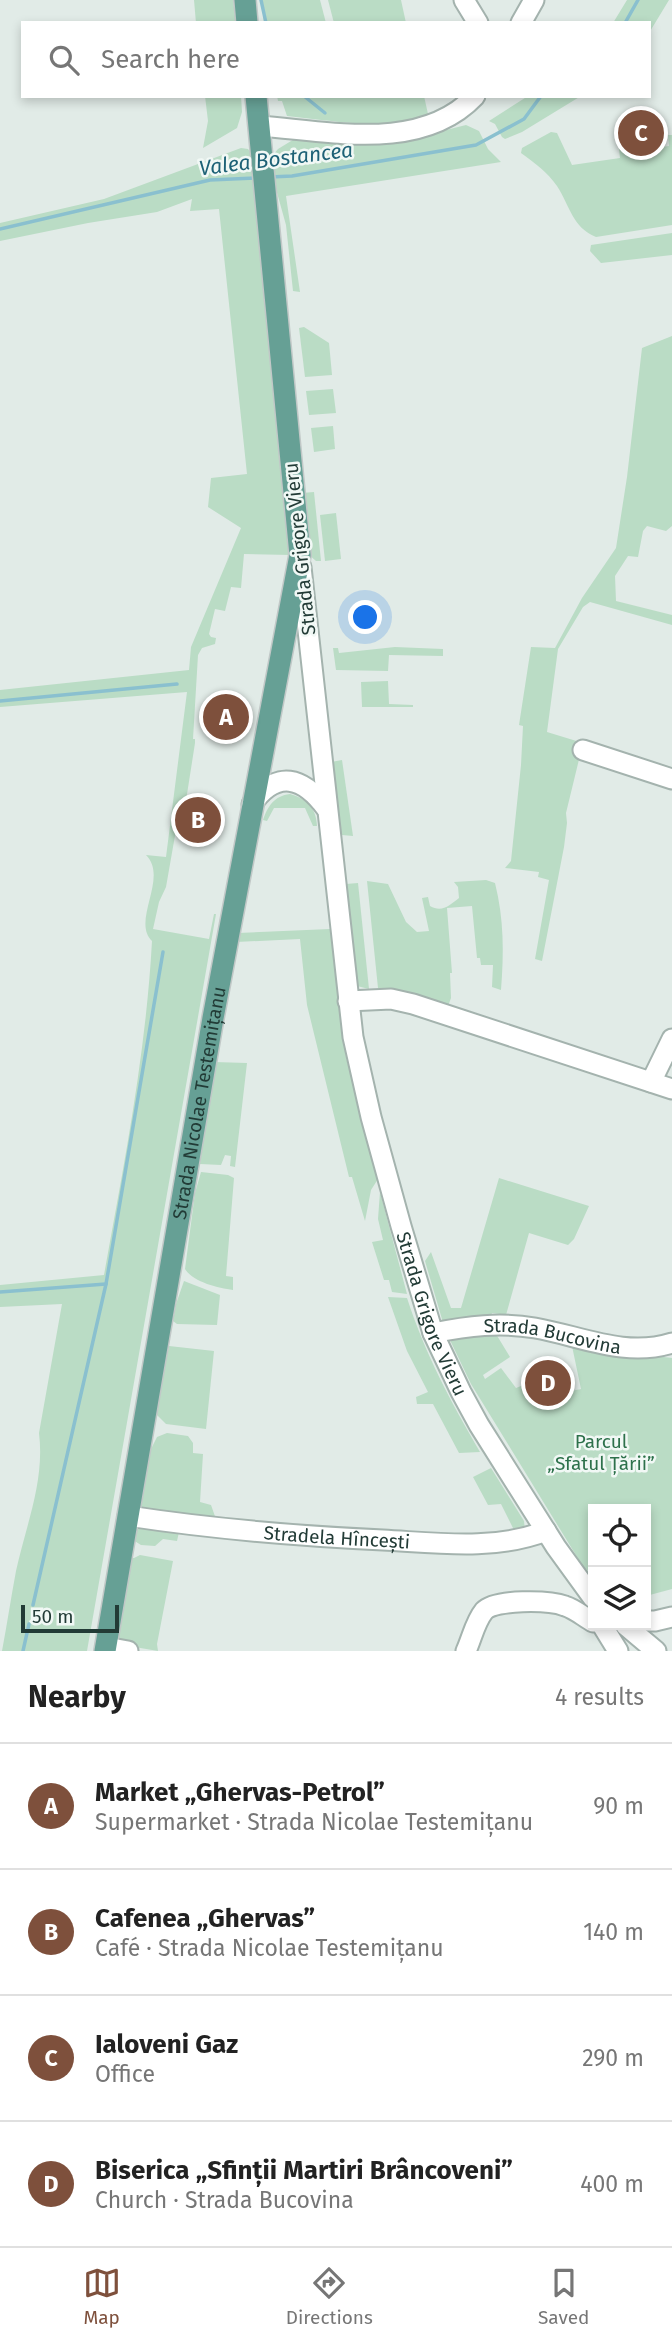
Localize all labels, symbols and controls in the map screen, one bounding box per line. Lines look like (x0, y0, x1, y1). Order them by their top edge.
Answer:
search box (21, 21, 651, 98)
icon: search (45, 41, 83, 79)
text: Search here (101, 44, 240, 75)
pin: C (618, 107, 664, 159)
water label: Valea Bostancea (198, 137, 354, 181)
street label: Strada Grigore Vieru (280, 462, 320, 636)
your location (348, 600, 382, 634)
pin: A (203, 691, 249, 743)
pin: B (175, 794, 221, 846)
street label: Strada Nicolae Testemițanu (167, 984, 230, 1221)
street label: Strada Grigore Vieru (392, 1229, 473, 1399)
street label: Strada Bucovina (483, 1314, 623, 1359)
pin: D (525, 1357, 571, 1409)
park label: Parcul „Sfatul Țării” (547, 1430, 655, 1476)
map controls (588, 1504, 651, 1630)
button: locate (588, 1504, 651, 1567)
street label: Stradela Hîncești (263, 1521, 411, 1553)
button: layers (588, 1567, 651, 1630)
scale bar (21, 1602, 119, 1634)
text: 50 m (32, 1605, 73, 1628)
text: Nearby (28, 1679, 126, 1715)
text: 4 results (555, 1683, 644, 1711)
text: Market „Ghervas-Petrol” (95, 1777, 385, 1808)
text: A (44, 1792, 58, 1820)
text: 90 m (593, 1792, 644, 1820)
text: Supermarket · Strada Nicolae Testemițanu (95, 1808, 533, 1836)
text: Cafenea „Ghervas” (95, 1903, 315, 1934)
text: B (44, 1918, 58, 1946)
text: 140 m (583, 1918, 644, 1946)
text: Café · Strada Nicolae Testemițanu (95, 1934, 444, 1962)
text: Ialoveni Gaz (95, 2029, 238, 2060)
text: C (44, 2044, 58, 2072)
text: 290 m (582, 2044, 644, 2072)
text: Office (95, 2060, 155, 2088)
text: Biserica „Sfinții Martiri Brâncoveni” (95, 2155, 513, 2186)
text: D (44, 2170, 58, 2198)
text: 400 m (580, 2170, 644, 2198)
text: Church · Strada Bucovina (95, 2186, 354, 2214)
tab: Map (83, 2264, 121, 2329)
tab: Directions (286, 2264, 373, 2329)
tab: Saved (538, 2264, 589, 2329)

